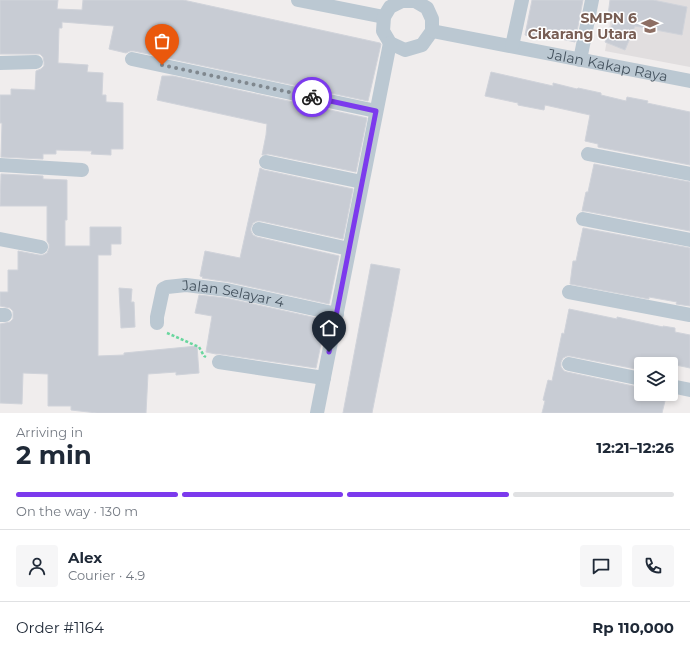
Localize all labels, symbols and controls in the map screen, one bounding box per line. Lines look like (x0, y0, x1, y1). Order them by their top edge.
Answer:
place label: SMPN 6 Cikarang Utara (528, 9, 637, 43)
school or university icon: SMPN 6 Cikarang Utara (640, 16, 660, 36)
pin (145, 24, 179, 65)
icon: bag (151, 30, 173, 52)
street label: Jalan Kakap Raya (545, 44, 669, 85)
courier (292, 77, 332, 117)
icon: bike (301, 86, 323, 108)
street label: Jalan Selayar 4 (180, 276, 287, 311)
pin (312, 311, 346, 352)
icon: home (318, 317, 340, 339)
map controls (634, 357, 678, 401)
button: layers (634, 357, 678, 401)
text: Arriving in (16, 424, 83, 440)
text: 12:21–12:26 (596, 438, 674, 457)
text: 2 min (16, 439, 92, 471)
text: On the way · 130 m (16, 503, 138, 519)
button: person (16, 545, 58, 587)
button: chat (580, 545, 622, 587)
button: phone (632, 545, 674, 587)
text: Alex (68, 548, 102, 567)
text: Courier · 4.9 (68, 567, 145, 583)
text: Order #1164 (16, 618, 104, 637)
text: Rp 110,000 (592, 618, 674, 637)

